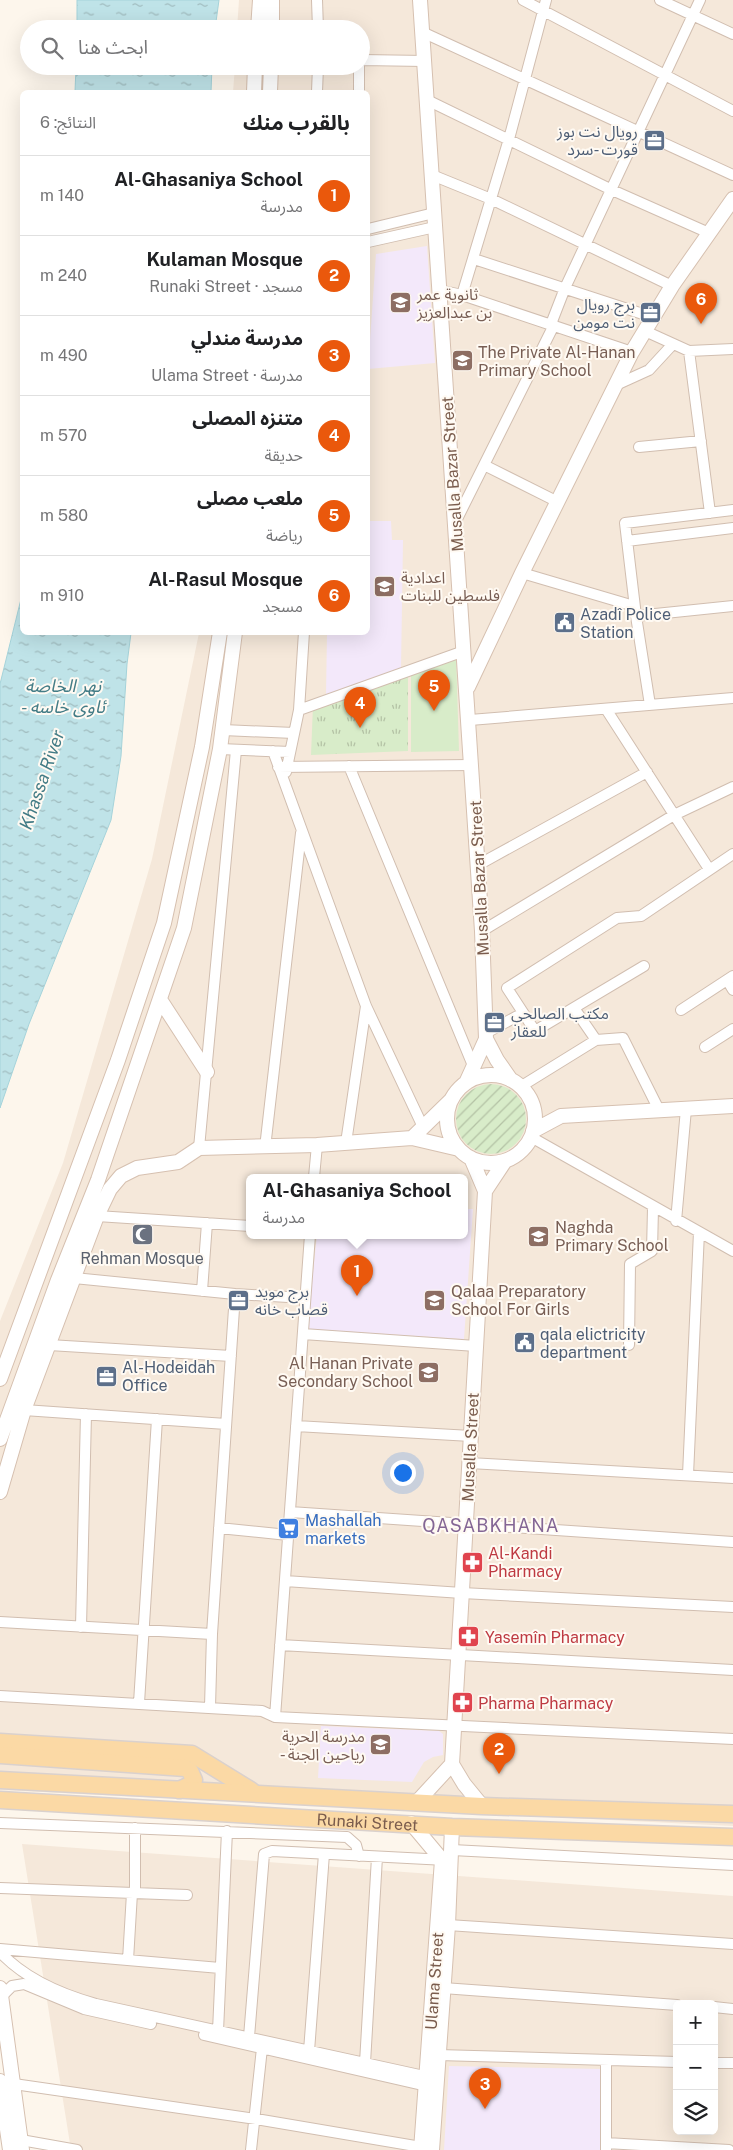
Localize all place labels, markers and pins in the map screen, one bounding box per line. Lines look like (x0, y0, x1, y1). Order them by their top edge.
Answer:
place label: رويال نت بوز قورت -سرد (556, 122, 638, 159)
office icon: رويال نت بوز قورت -سرد (642, 128, 666, 152)
pin: 6 (685, 283, 717, 324)
place label: ثانوية عمر بن عبدالعزيز (416, 285, 492, 322)
school or university icon: ثانوية عمر بن عبدالعزيز (389, 291, 413, 315)
place label: برج رويال نت مومن (573, 295, 635, 332)
office icon: برج رويال نت مومن (639, 301, 663, 325)
place label: The Private Al-Hanan Primary School (478, 343, 636, 380)
school or university icon: The Private Al-Hanan Primary School (450, 349, 474, 373)
place label: اعدادية فلسطين للبنات (401, 568, 500, 605)
school or university icon: اعدادية فلسطين للبنات (373, 574, 397, 598)
place label: Azadî Police Station (580, 605, 671, 642)
public building icon: Azadî Police Station (552, 611, 576, 635)
pin: 5 (418, 670, 450, 711)
pin: 4 (344, 687, 376, 728)
place label: مكتب الصالحي للعقار (510, 1004, 609, 1041)
office icon: مكتب الصالحي للعقار (483, 1010, 507, 1034)
place label: Naghda Primary School (555, 1218, 669, 1255)
mosque icon: Rehman Mosque (130, 1222, 154, 1246)
school or university icon: Naghda Primary School (527, 1224, 551, 1248)
place label: Rehman Mosque (80, 1249, 204, 1268)
pin: 1 (341, 1255, 373, 1296)
place label: برج مويد قصاب خانه (255, 1282, 328, 1319)
place label: Qalaa Preparatory School For Girls (451, 1282, 587, 1319)
office icon: برج مويد قصاب خانه (227, 1288, 251, 1312)
school or university icon: Qalaa Preparatory School For Girls (423, 1288, 447, 1312)
place label: qala elictricity department (540, 1325, 646, 1362)
public building icon: qala elictricity department (512, 1331, 536, 1355)
place label: Al Hanan Private Secondary School (278, 1354, 413, 1391)
place label: Al-Hodeidah Office (122, 1358, 215, 1395)
school or university icon: Al Hanan Private Secondary School (417, 1360, 441, 1384)
office icon: Al-Hodeidah Office (94, 1364, 118, 1388)
place label: Mashallah markets (305, 1511, 381, 1548)
supermarket icon: Mashallah markets (277, 1517, 301, 1541)
place label: Al-Kandi Pharmacy (488, 1544, 563, 1581)
pharmacy icon: Al-Kandi Pharmacy (460, 1550, 484, 1574)
pharmacy icon: Yasemîn Pharmacy (457, 1625, 481, 1649)
place label: Yasemîn Pharmacy (485, 1628, 625, 1647)
pharmacy icon: Pharma Pharmacy (450, 1691, 474, 1715)
place label: Pharma Pharmacy (478, 1694, 614, 1713)
place label: مدرسة الحرية - رياحين الجنة (280, 1727, 365, 1764)
school or university icon: مدرسة الحرية - رياحين الجنة (369, 1733, 393, 1757)
pin: 2 (483, 1733, 515, 1774)
pin: 3 (469, 2068, 501, 2109)

